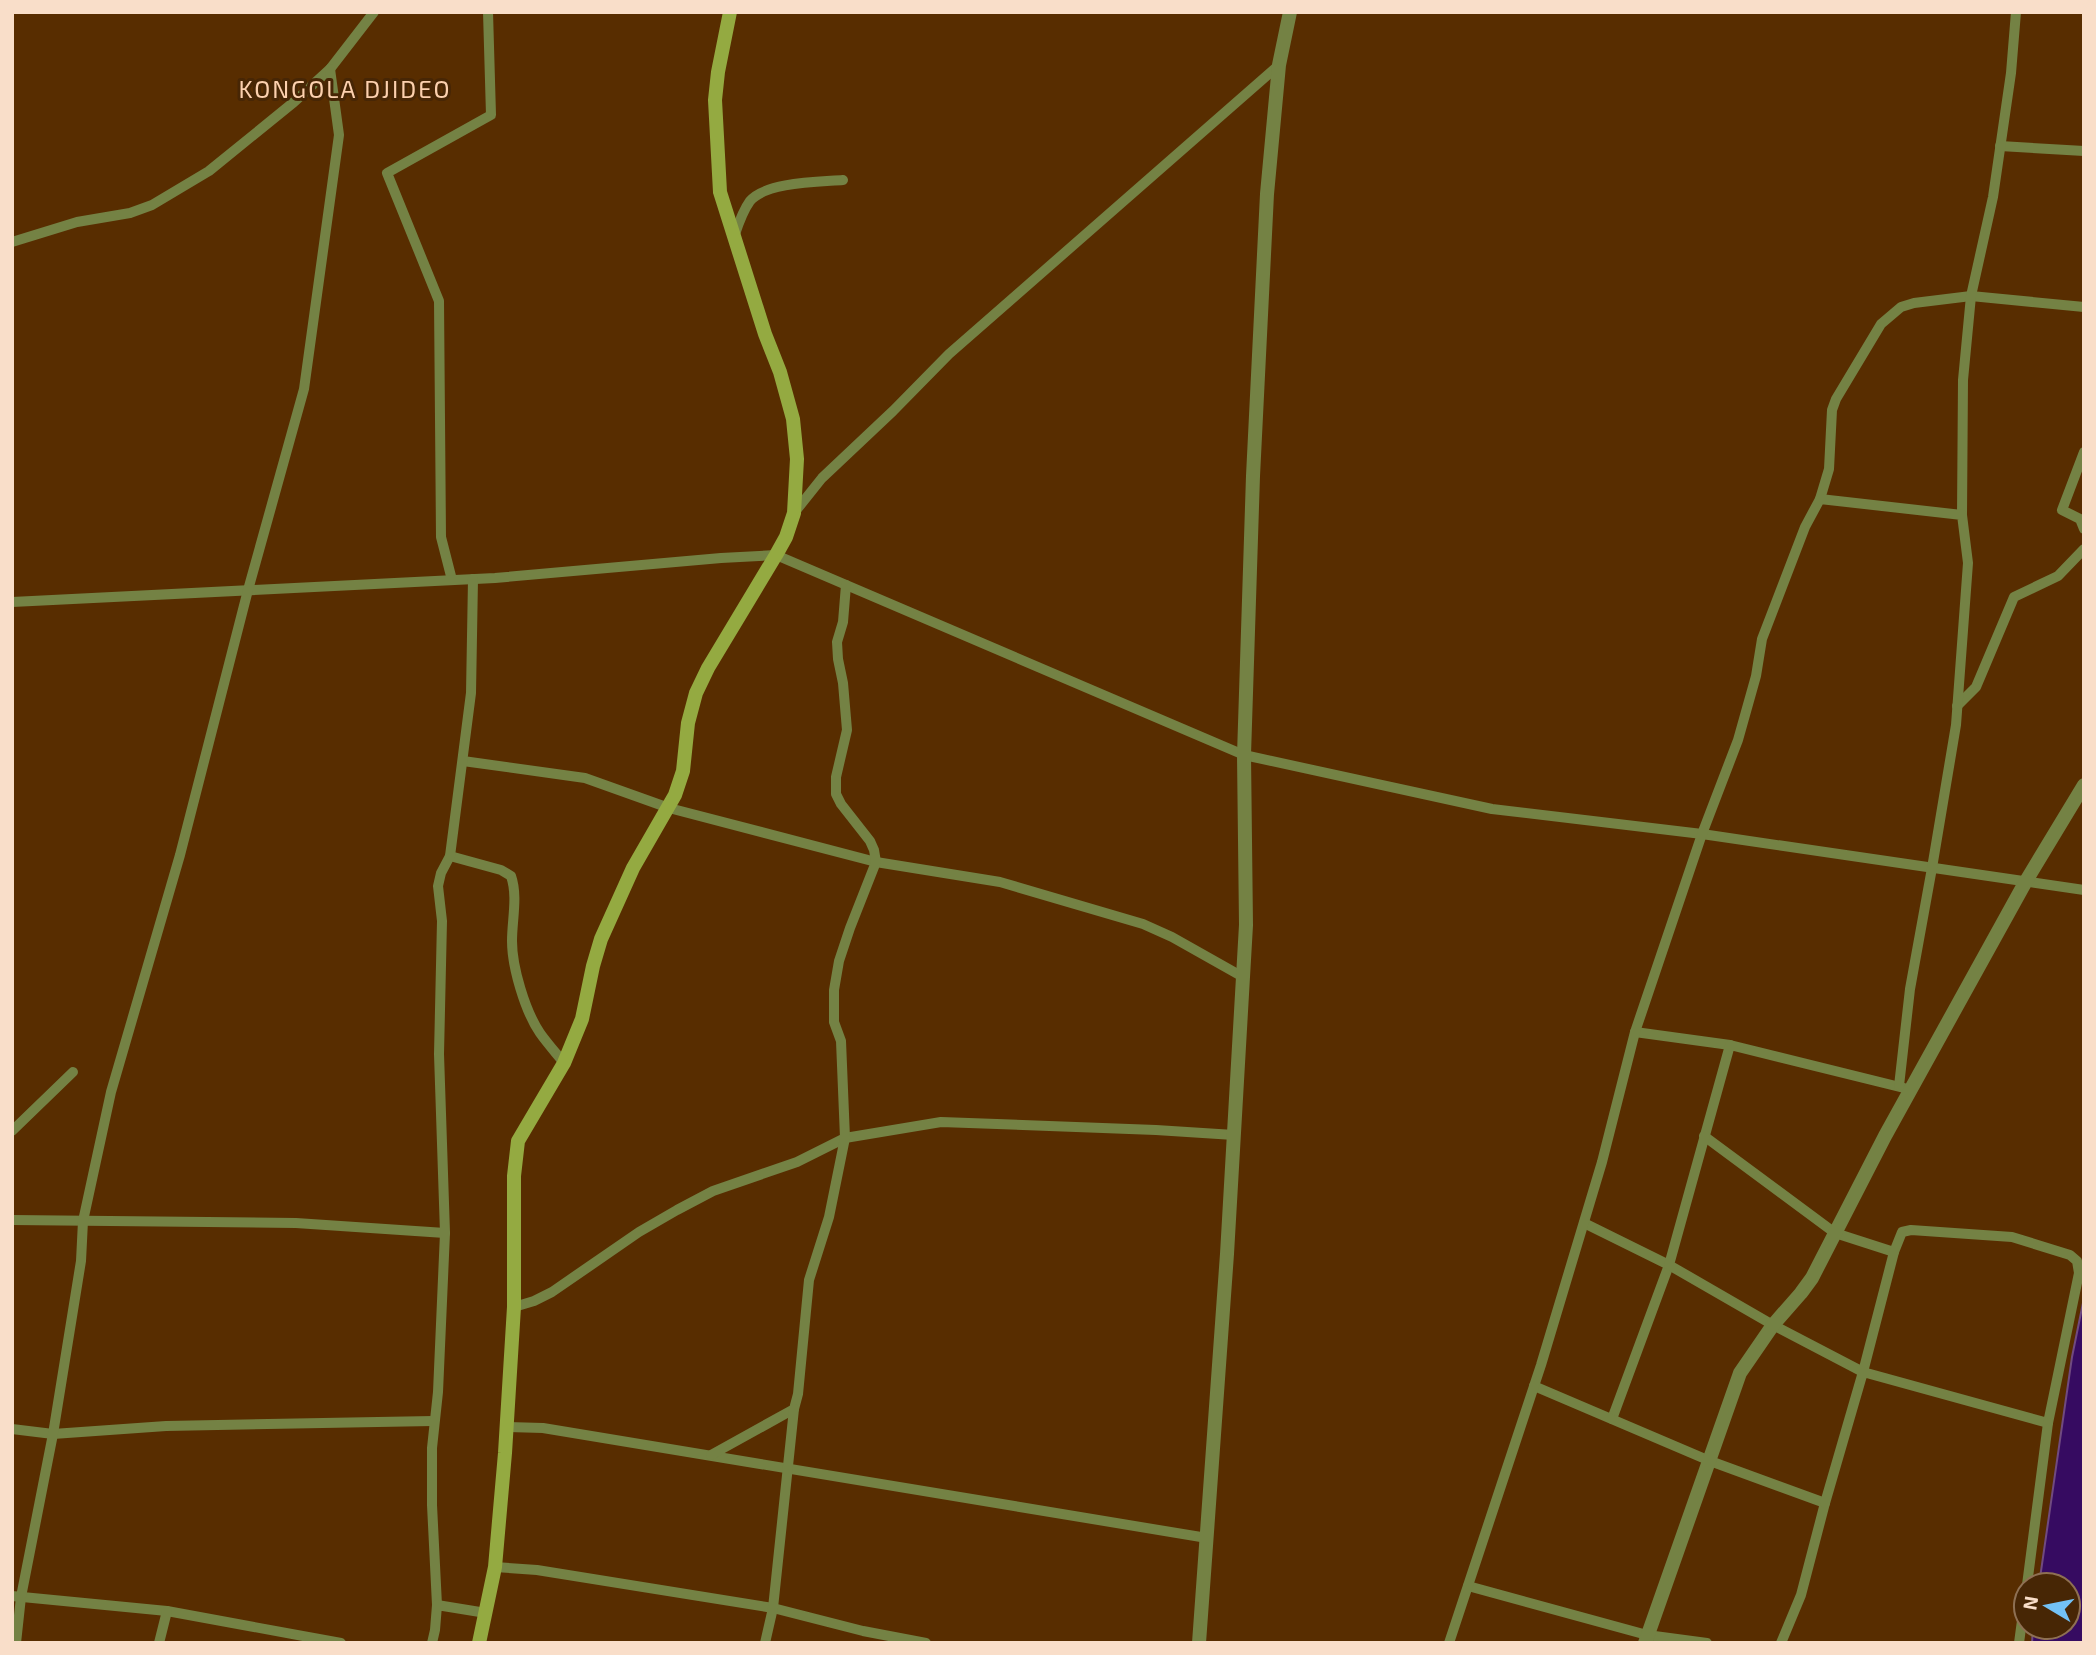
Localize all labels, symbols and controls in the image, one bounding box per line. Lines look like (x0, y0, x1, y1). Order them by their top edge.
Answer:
district label: KONGOLA DJIDEO (239, 74, 451, 103)
north arrow (2012, 1571, 2082, 1641)
text: N (2017, 1594, 2042, 1612)

